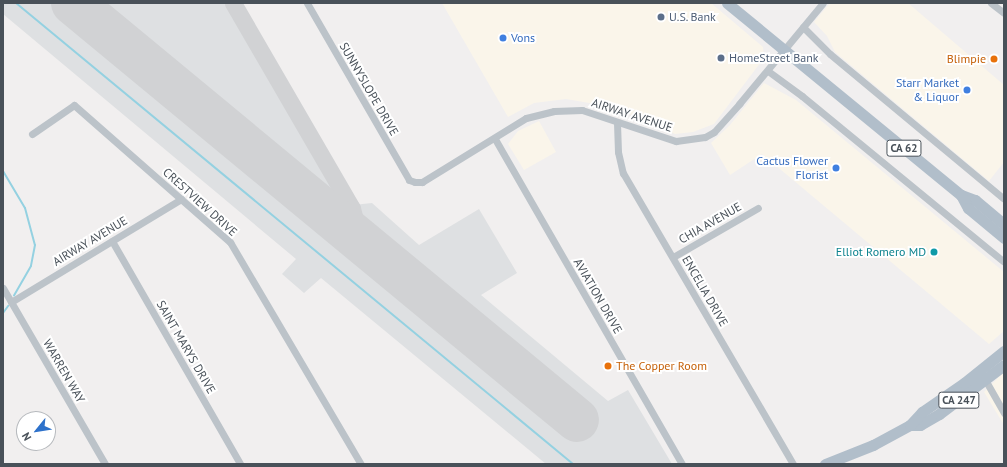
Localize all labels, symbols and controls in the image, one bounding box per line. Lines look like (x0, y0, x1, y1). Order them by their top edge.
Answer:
place label: U.S. Bank (669, 10, 717, 24)
marker: U.S. Bank (656, 12, 666, 22)
place label: Vons (511, 31, 535, 45)
marker: Vons (498, 33, 508, 43)
street label: SUNNYSLOPE DRIVE (336, 40, 402, 138)
place label: HomeStreet Bank (729, 51, 818, 65)
place label: Blimpie (947, 52, 986, 66)
marker: HomeStreet Bank (716, 53, 726, 63)
marker: Blimpie (989, 54, 999, 64)
place label: Starr Market & Liquor (896, 76, 959, 104)
marker: Starr Market & Liquor (962, 85, 972, 95)
street label: AIRWAY AVENUE (589, 95, 675, 135)
road number: CA 62 (886, 139, 922, 157)
place label: Cactus Flower Florist (756, 154, 828, 182)
marker: Cactus Flower Florist (831, 163, 841, 173)
street label: CRESTVIEW DRIVE (160, 165, 240, 239)
street label: CHIA AVENUE (676, 199, 744, 247)
street label: AIRWAY AVENUE (50, 213, 130, 269)
place label: Elliot Romero MD (836, 245, 926, 259)
marker: Elliot Romero MD (929, 247, 939, 257)
street label: ENCELIA DRIVE (679, 253, 731, 329)
street label: AVIATION DRIVE (571, 256, 625, 336)
street label: SAINT MARYS DRIVE (153, 298, 219, 396)
street label: WARREN WAY (40, 337, 88, 405)
place label: The Copper Room (616, 359, 707, 373)
marker: The Copper Room (603, 361, 613, 371)
road number: CA 247 (938, 391, 980, 409)
north arrow (16, 411, 56, 451)
text: N (19, 430, 34, 443)

